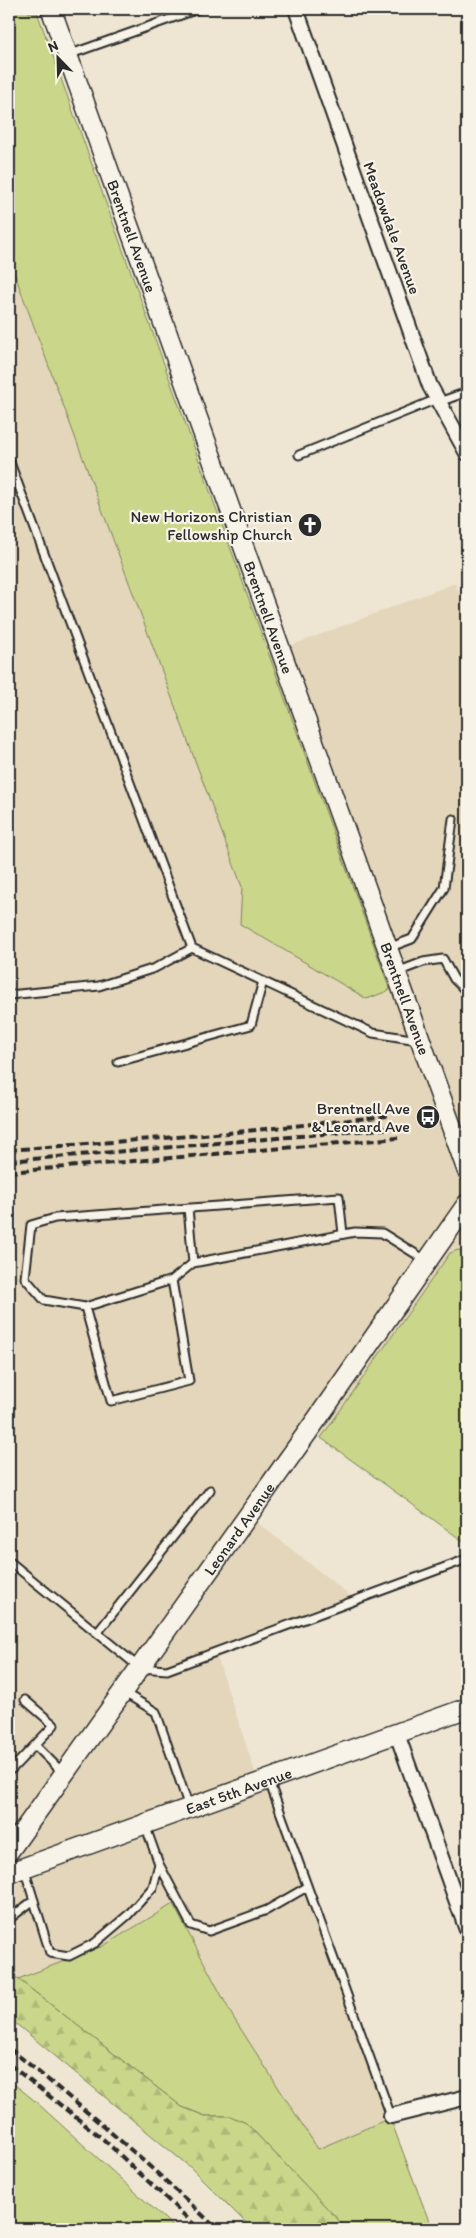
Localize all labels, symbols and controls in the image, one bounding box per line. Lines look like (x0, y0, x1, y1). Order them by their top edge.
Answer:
north arrow (32, 32, 82, 82)
text: N (45, 37, 61, 56)
street label: Meadowdale Avenue (359, 159, 425, 297)
street label: Brentnell Avenue (103, 177, 161, 295)
place label: New Horizons Christian Fellowship Church (131, 507, 292, 544)
church icon: New Horizons Christian Fellowship Church (297, 512, 323, 538)
street label: Brentnell Avenue (240, 558, 298, 676)
street label: Brentnell Avenue (377, 939, 434, 1057)
place label: Brentnell Ave & Leonard Ave (311, 1099, 410, 1136)
bus stop icon: Brentnell Ave & Leonard Ave (415, 1104, 441, 1130)
street label: Leonard Avenue (199, 1478, 279, 1579)
street label: East 5th Avenue (183, 1762, 294, 1818)

